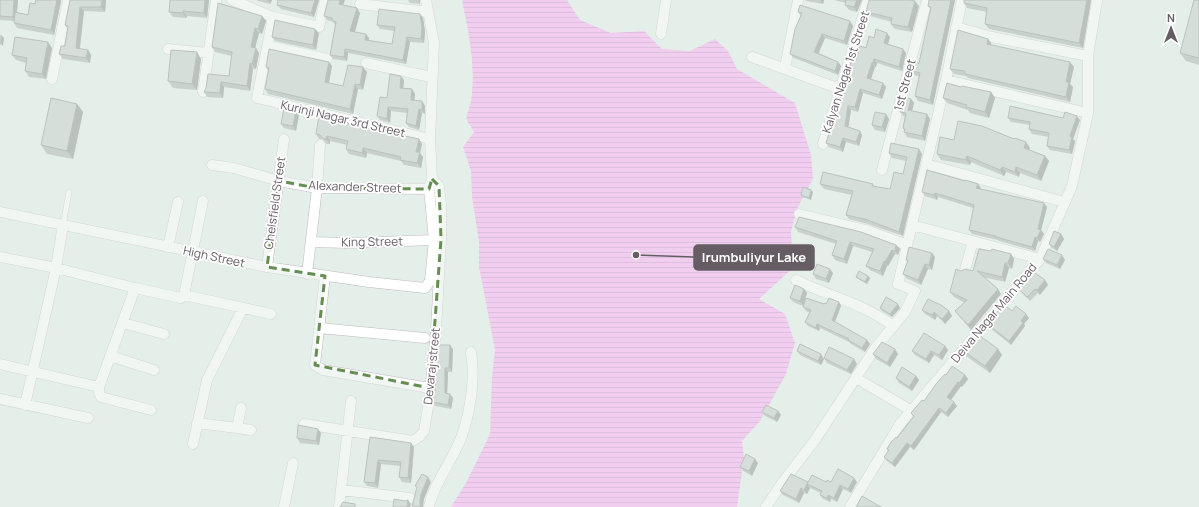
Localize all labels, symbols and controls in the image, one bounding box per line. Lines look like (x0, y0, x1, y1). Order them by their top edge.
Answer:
street label: Kalyan Nagar 1st Street (818, 8, 873, 135)
north arrow (1151, 8, 1191, 48)
text: N (1167, 10, 1175, 25)
street label: 1st Street (889, 57, 920, 113)
street label: Kurinji Nagar 3rd Street (279, 96, 407, 141)
street label: Chelsfield Street (260, 155, 289, 250)
street label: Alexander Street (308, 176, 402, 197)
street label: King Street (341, 232, 403, 251)
street label: High Street (182, 242, 247, 271)
callout: Irumbuliyur Lake (694, 245, 814, 270)
text: Irumbuliyur Lake (702, 248, 806, 266)
street label: Deiva Nagar Main Road (947, 259, 1040, 366)
street label: Devaraj street (419, 326, 444, 405)

